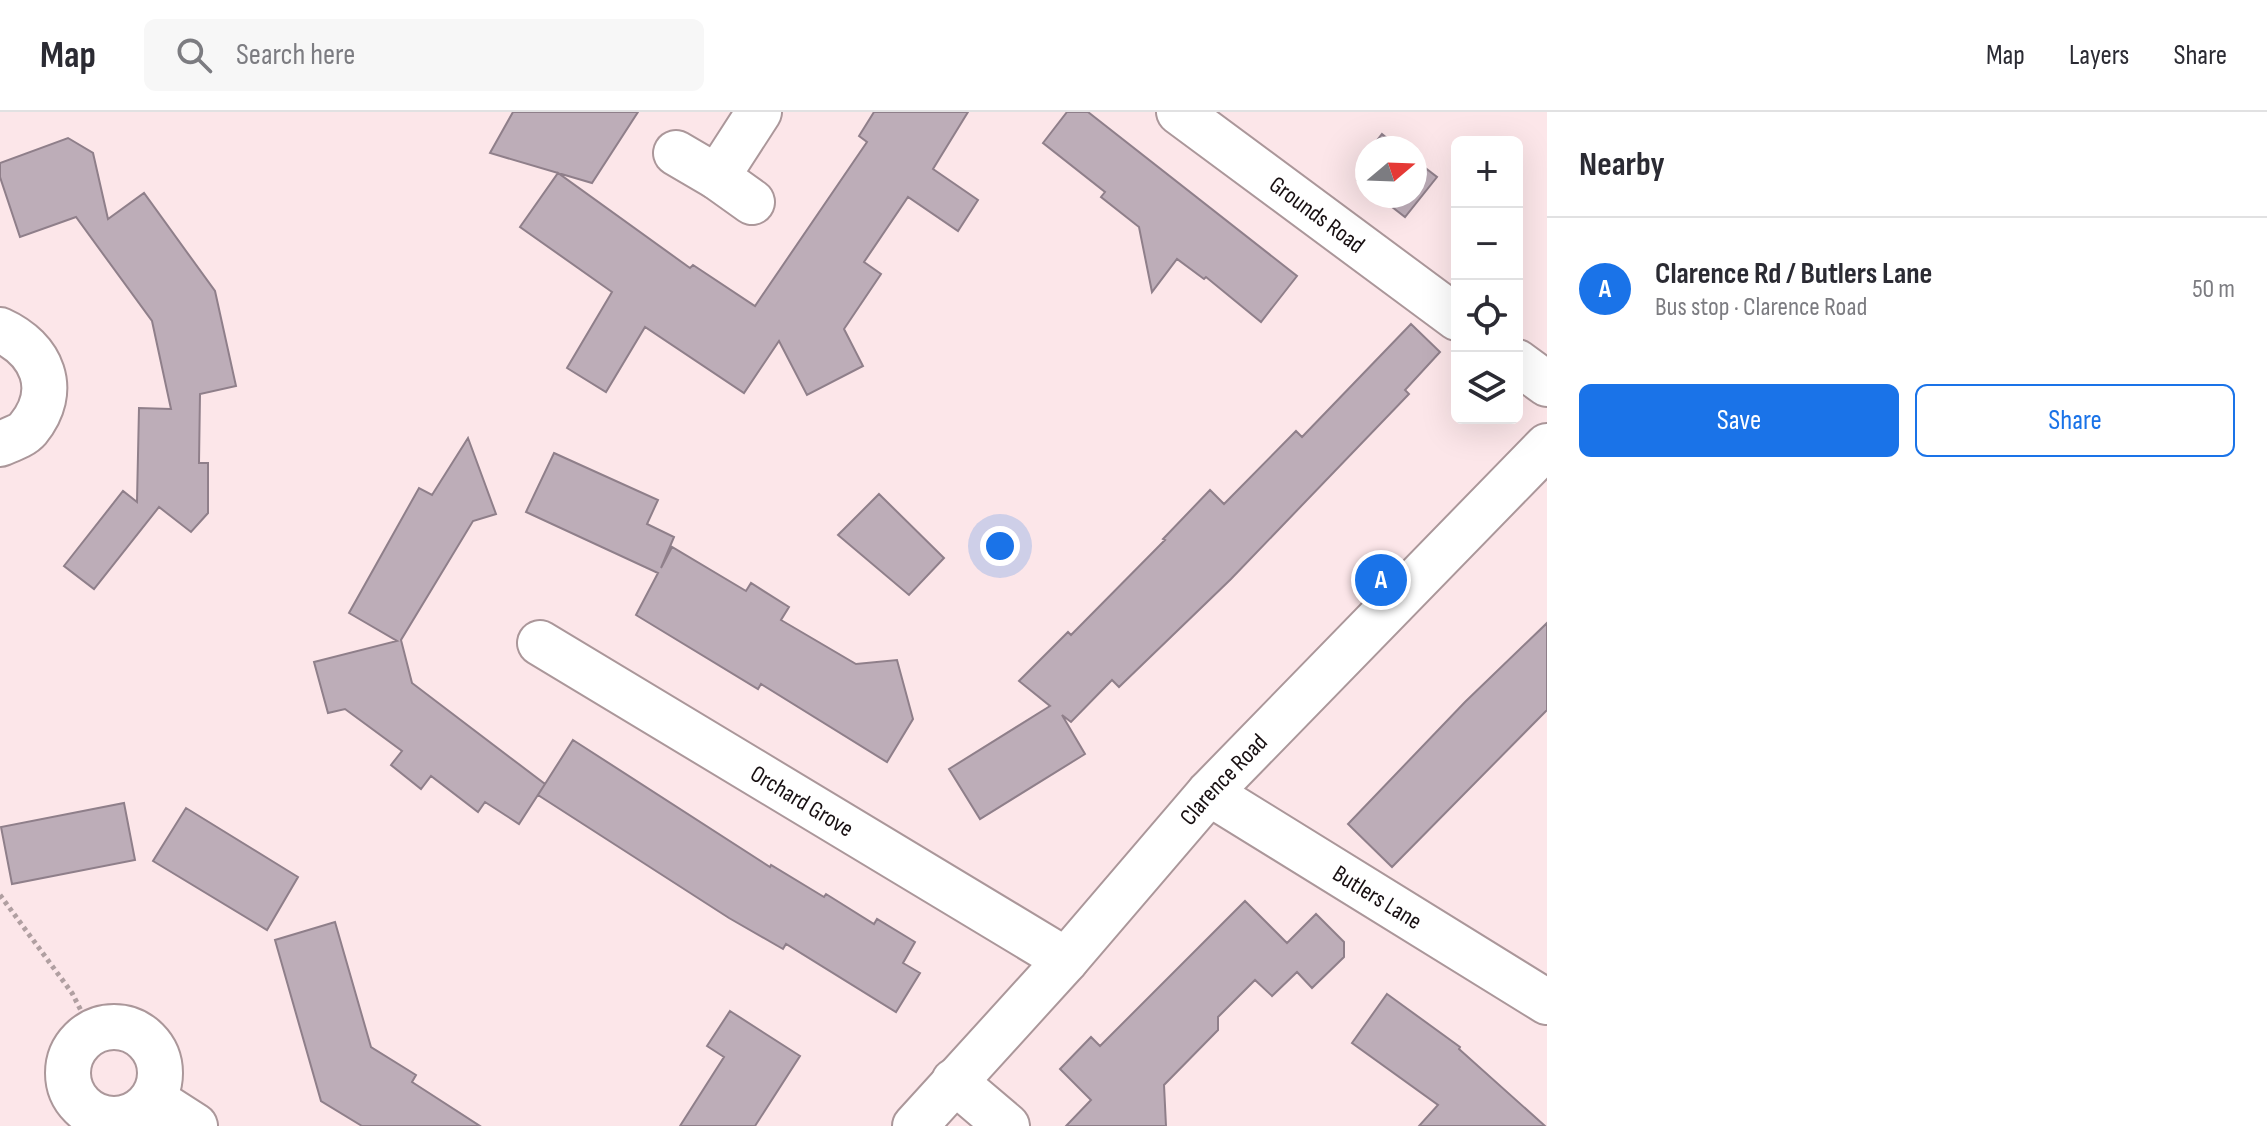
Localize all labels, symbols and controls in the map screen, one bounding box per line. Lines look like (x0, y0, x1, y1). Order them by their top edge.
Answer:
search box (144, 19, 704, 91)
text: Map (40, 33, 96, 78)
icon: search (172, 33, 216, 77)
text: Search here (236, 37, 355, 73)
text: Map (1986, 39, 2025, 72)
text: Layers (2069, 39, 2129, 72)
text: Share (2173, 39, 2227, 72)
north arrow (1355, 136, 1427, 208)
map controls (1451, 136, 1523, 424)
button: + (1451, 136, 1523, 208)
text: Nearby (1579, 144, 1665, 185)
street label: Grounds Road (1264, 170, 1371, 259)
button: − (1451, 208, 1523, 280)
text: Clarence Rd / Butlers Lane (1655, 256, 1932, 292)
text: A (1599, 274, 1611, 305)
text: 50 m (2192, 274, 2235, 305)
button: locate (1451, 280, 1523, 352)
text: Bus stop · Clarence Road (1655, 292, 1867, 323)
button: layers (1451, 352, 1523, 424)
button: Save (1579, 384, 1899, 457)
button: Share (1915, 384, 2235, 457)
your location (980, 526, 1020, 566)
pin: A (1355, 550, 1407, 610)
street label: Clarence Road (1173, 728, 1273, 831)
street label: Orchard Grove (745, 759, 859, 843)
street label: Butlers Lane (1328, 859, 1427, 936)

